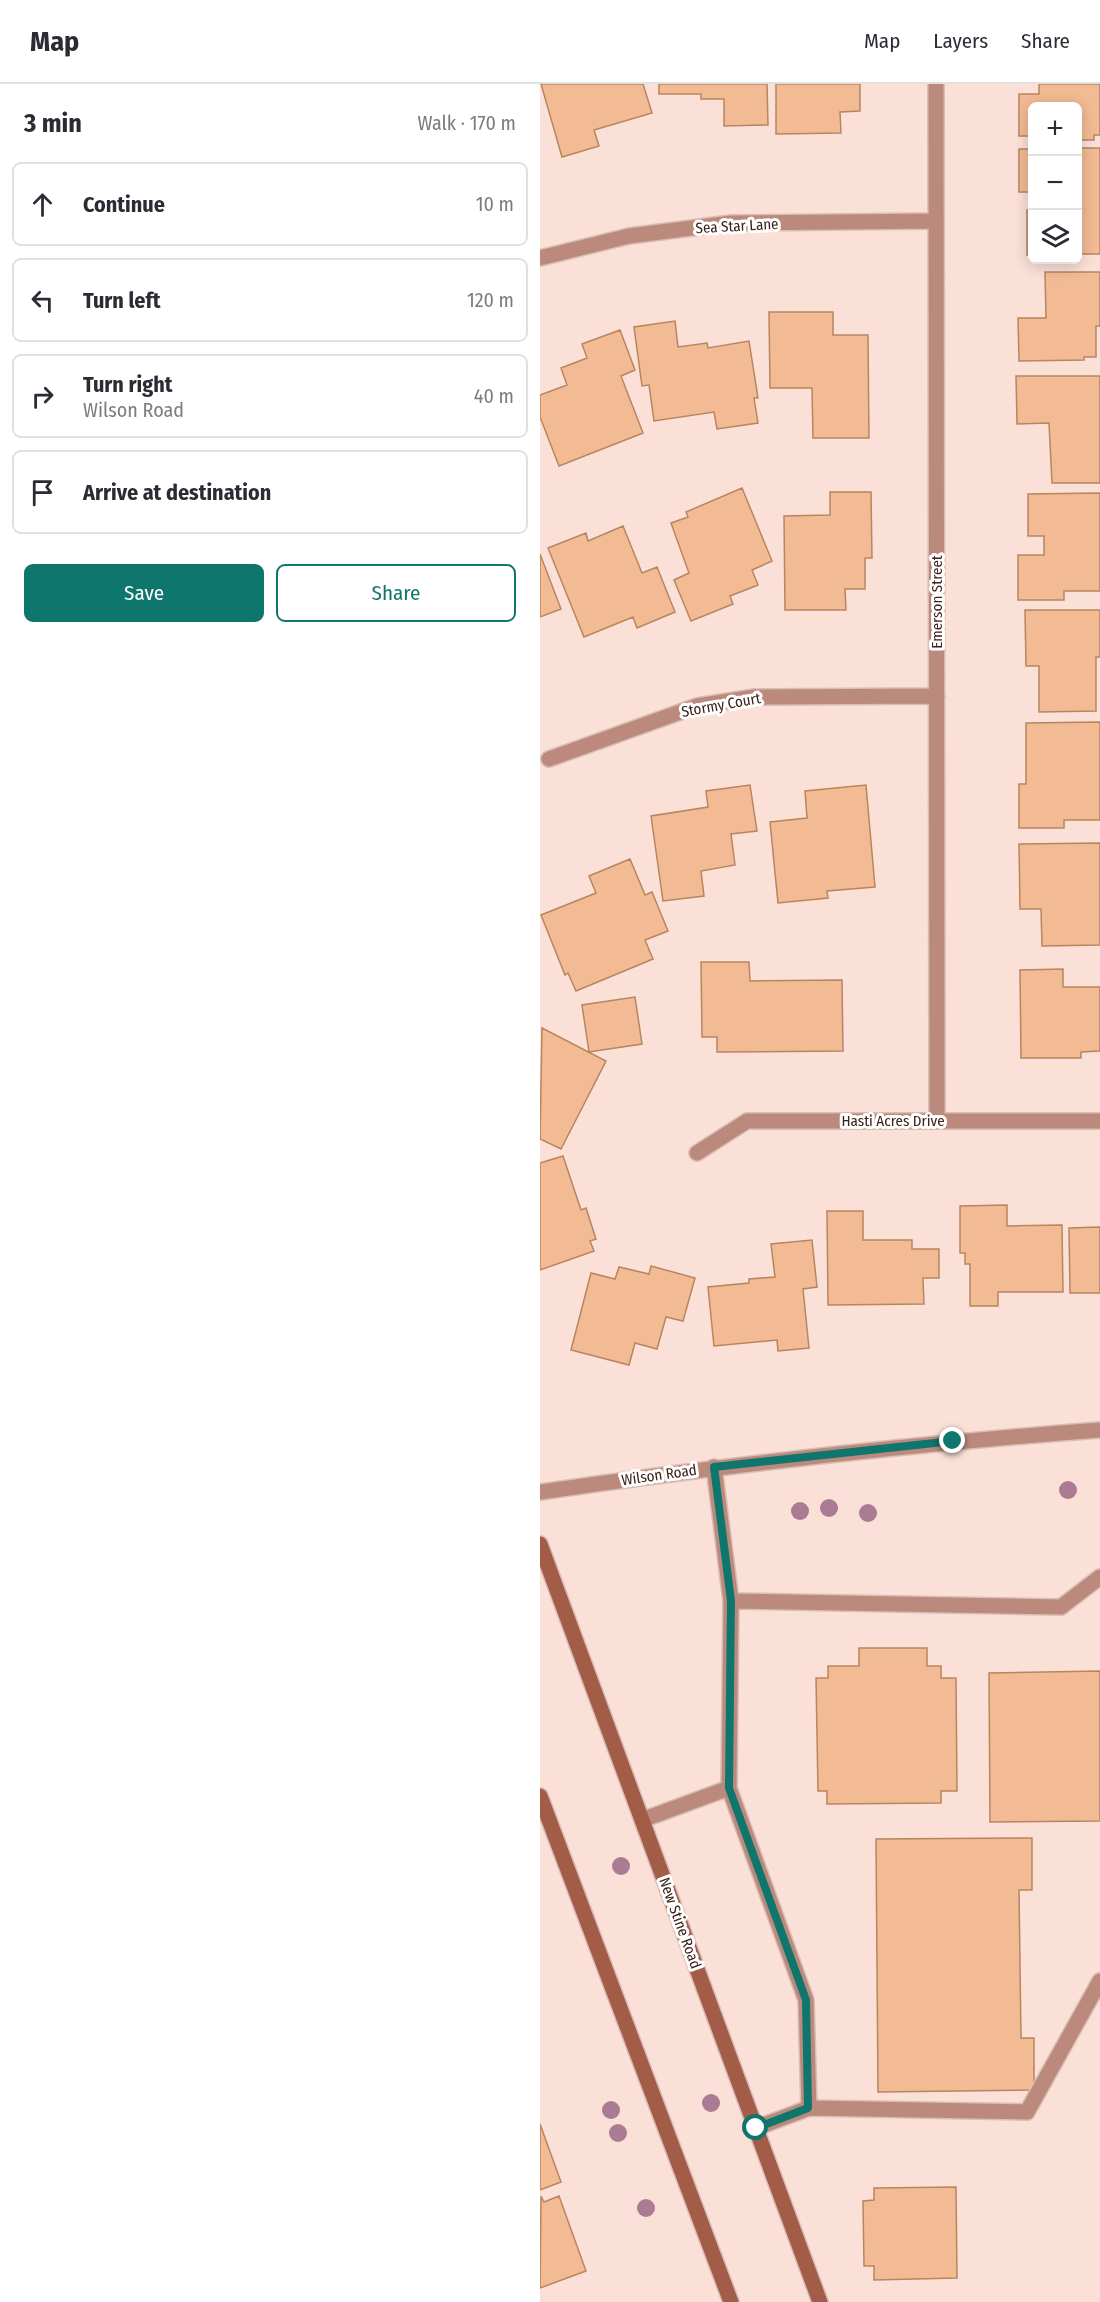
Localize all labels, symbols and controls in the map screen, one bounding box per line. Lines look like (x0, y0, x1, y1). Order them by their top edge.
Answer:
text: Map (30, 25, 79, 58)
text: Map (864, 28, 900, 54)
text: Layers (933, 28, 988, 54)
text: Share (1021, 28, 1070, 54)
map controls (1028, 102, 1082, 264)
button: + (1028, 102, 1082, 156)
text: 3 min (24, 108, 82, 139)
text: Walk · 170 m (418, 111, 516, 135)
button: − (1028, 156, 1082, 210)
icon: ahead (26, 188, 59, 221)
text: Continue (83, 191, 165, 218)
text: 10 m (476, 192, 514, 216)
button: layers (1028, 210, 1082, 264)
street label: Sea Star Lane (695, 215, 779, 237)
icon: left (26, 284, 59, 317)
text: Turn left (83, 287, 161, 314)
text: 120 m (467, 288, 514, 312)
text: Turn right (83, 371, 172, 398)
icon: right (26, 380, 59, 413)
text: 40 m (474, 384, 514, 408)
text: Wilson Road (83, 398, 184, 422)
icon: arrive (26, 476, 59, 509)
text: Arrive at destination (83, 479, 271, 506)
street label: Emerson Street (928, 555, 946, 649)
button: Save (24, 564, 264, 622)
button: Share (276, 564, 516, 622)
street label: Stormy Court (680, 689, 762, 721)
street label: Hasti Acres Drive (841, 1112, 945, 1130)
route end (939, 1427, 965, 1453)
street label: Wilson Road (620, 1461, 698, 1489)
street label: New Stine Road (655, 1875, 705, 1971)
route start (742, 2114, 768, 2140)

